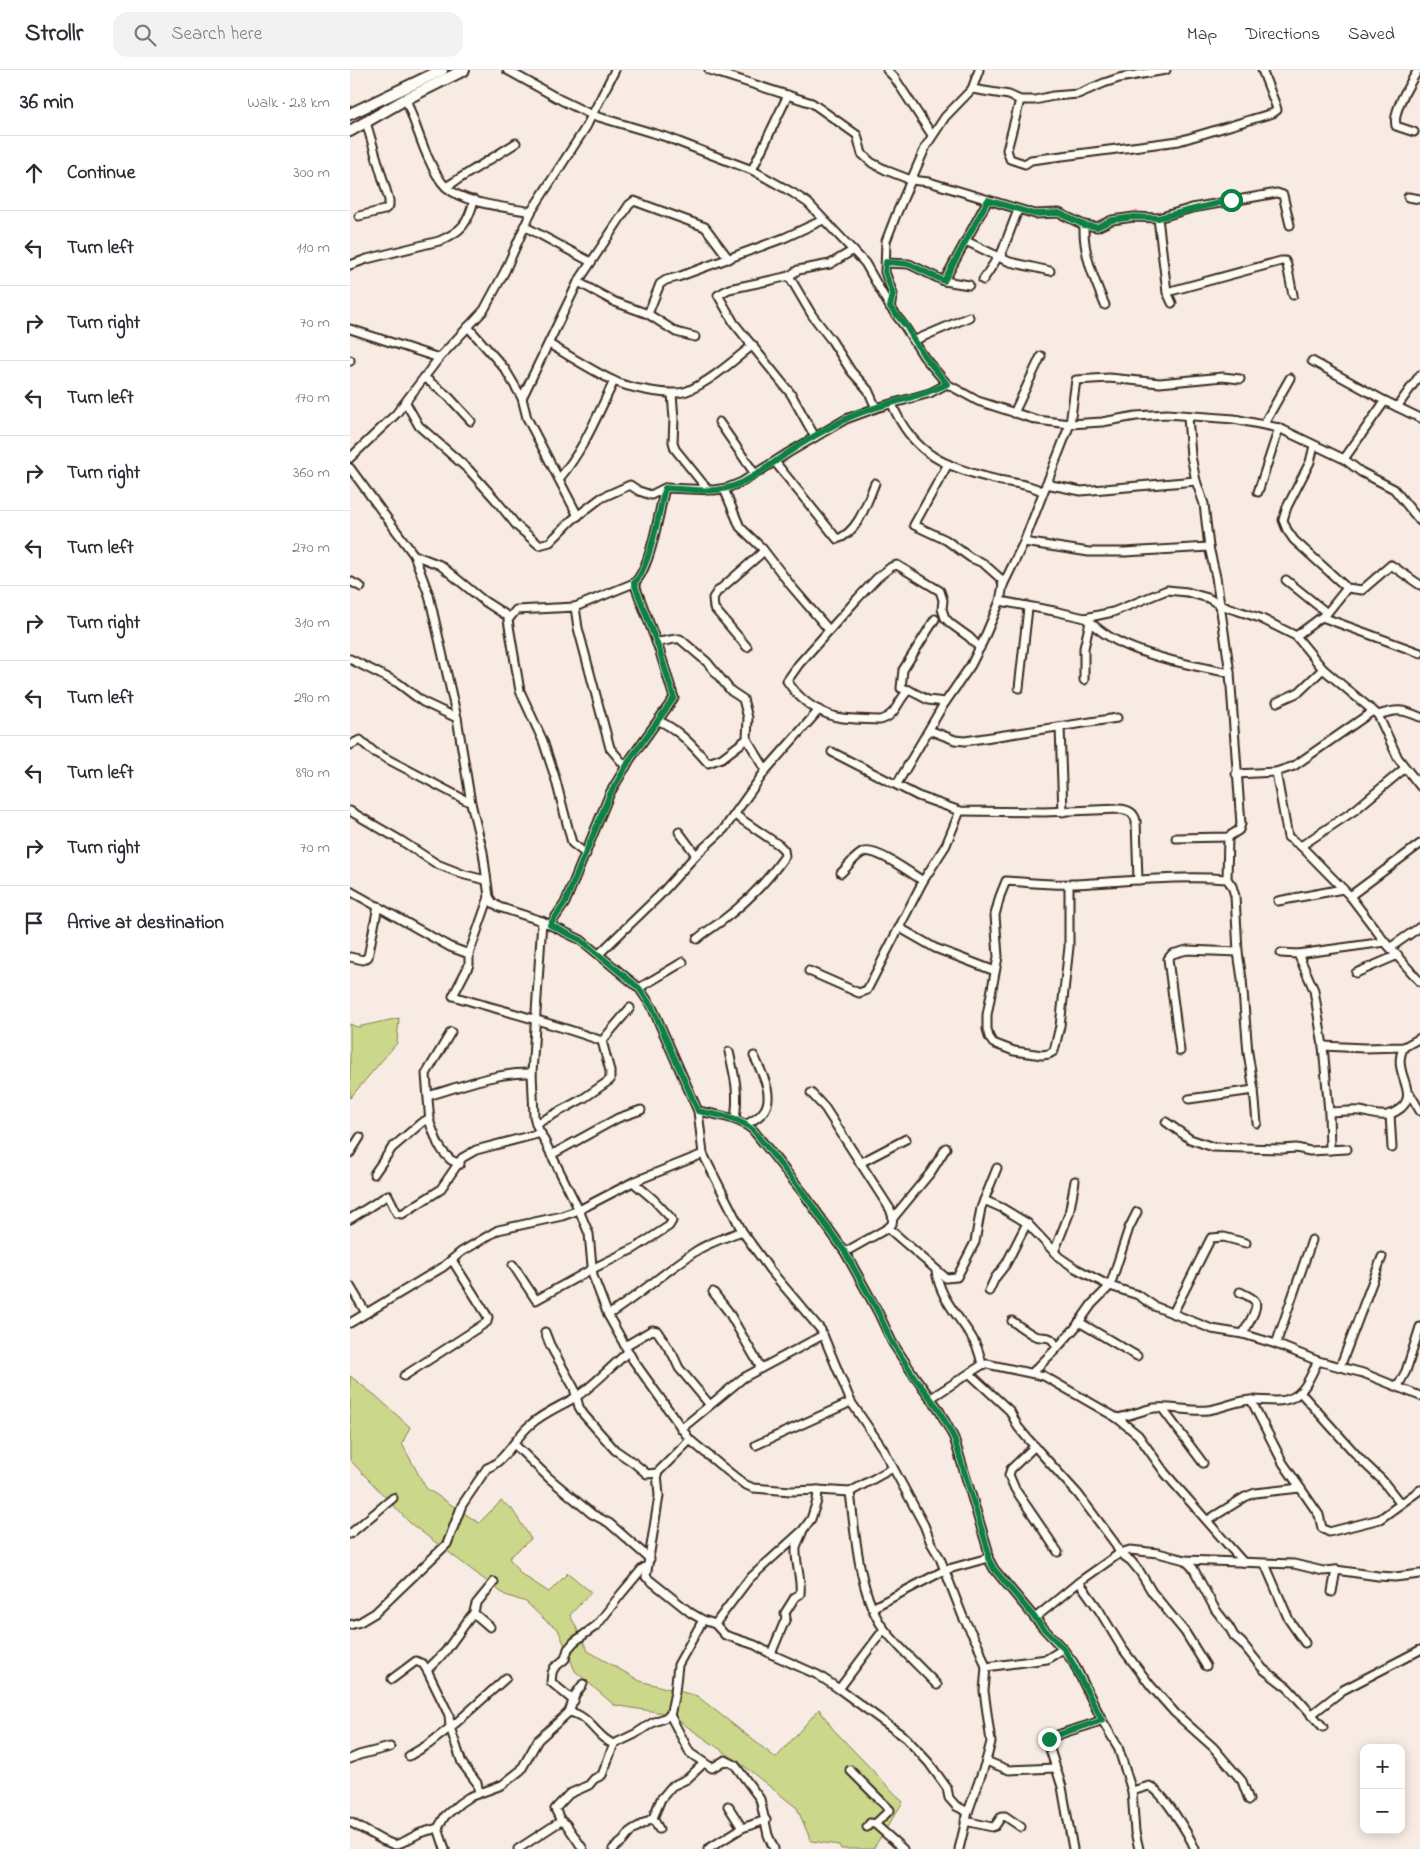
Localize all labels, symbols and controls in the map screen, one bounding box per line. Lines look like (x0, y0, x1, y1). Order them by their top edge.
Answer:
search box (113, 12, 463, 57)
text: Strollr (25, 17, 83, 52)
icon: search (131, 21, 159, 49)
text: Search here (171, 21, 262, 48)
text: Map (1187, 22, 1217, 48)
text: Directions (1245, 22, 1320, 48)
text: Saved (1348, 22, 1395, 48)
text: 36 min (20, 88, 74, 118)
text: Walk · 2.8 km (247, 91, 330, 115)
icon: ahead (20, 159, 48, 187)
text: Continue (67, 160, 135, 187)
text: 300 m (293, 161, 330, 185)
route start (1220, 189, 1243, 212)
icon: left (20, 234, 48, 262)
text: Turn left (67, 235, 134, 262)
text: 110 m (296, 236, 330, 260)
icon: right (20, 309, 48, 337)
text: Turn right (67, 310, 140, 337)
text: 70 m (300, 311, 330, 335)
icon: left (20, 384, 48, 412)
text: Turn left (67, 385, 134, 412)
text: 170 m (295, 386, 330, 410)
icon: right (20, 459, 48, 487)
text: Turn right (67, 460, 140, 487)
text: 360 m (293, 461, 330, 485)
icon: left (20, 534, 48, 562)
text: Turn left (67, 535, 134, 562)
text: 270 m (292, 536, 330, 560)
icon: right (20, 609, 48, 637)
text: Turn right (67, 610, 140, 637)
text: 310 m (295, 611, 330, 635)
icon: left (20, 684, 48, 712)
text: Turn left (67, 685, 134, 712)
text: 290 m (294, 686, 330, 710)
icon: left (20, 759, 48, 787)
text: Turn left (67, 760, 134, 787)
text: 890 m (296, 761, 330, 785)
icon: right (20, 834, 48, 862)
text: Turn right (67, 835, 140, 862)
text: 70 m (300, 836, 330, 860)
icon: arrive (20, 909, 48, 937)
text: Arrive at destination (67, 910, 224, 937)
route end (1038, 1728, 1061, 1751)
map controls (1360, 1744, 1405, 1834)
button: + (1360, 1744, 1405, 1789)
button: − (1360, 1789, 1405, 1834)

